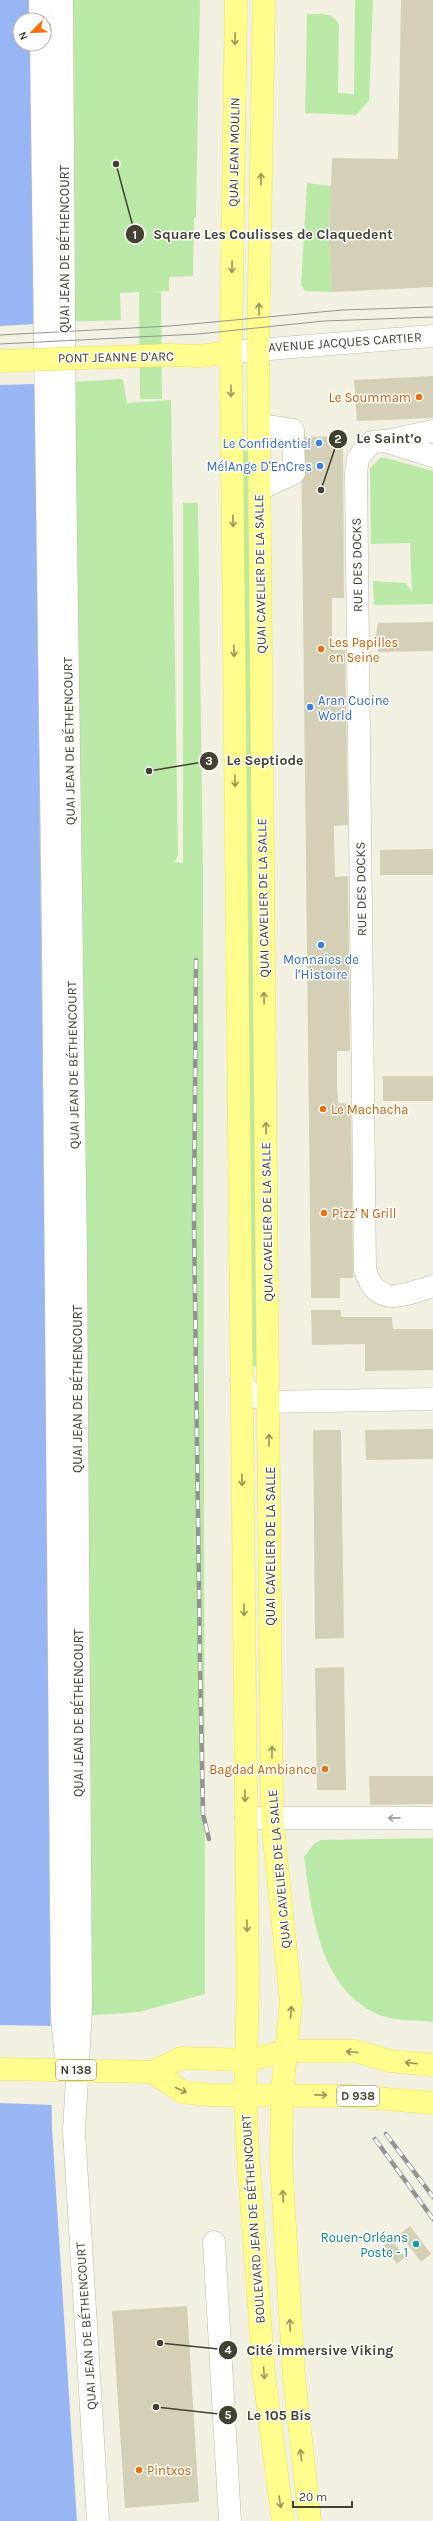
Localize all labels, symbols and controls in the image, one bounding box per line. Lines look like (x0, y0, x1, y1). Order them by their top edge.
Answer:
north arrow (12, 12, 52, 52)
text: N (16, 30, 31, 42)
one-way arrow (231, 32, 239, 45)
street label: QUAI JEAN MOULIN (226, 97, 242, 207)
street label: QUAI JEAN DE BÉTHENCOURT (55, 164, 72, 333)
one-way arrow (257, 173, 265, 186)
callout: Square Les Coulisses de Claquedent (125, 221, 401, 247)
text: Square Les Coulisses de Claquedent (153, 226, 393, 243)
text: 1 (133, 228, 137, 242)
one-way arrow (228, 260, 236, 273)
one-way arrow (255, 303, 263, 316)
street label: AVENUE JACQUES CARTIER (268, 329, 422, 355)
street label: PONT JEANNE D'ARC (58, 348, 174, 366)
one-way arrow (227, 384, 235, 397)
place label: Le Soummam (329, 390, 411, 405)
marker: Le Soummam (414, 392, 424, 402)
callout: Le Saint’o (328, 426, 430, 452)
text: Le Saint’o (356, 430, 422, 447)
text: 2 (334, 432, 342, 446)
place label: Le Confidentiel (223, 436, 311, 451)
marker: Le Confidentiel (314, 438, 324, 448)
place label: MélAnge D'EnCres (207, 459, 312, 474)
marker: MélAnge D'EnCres (315, 461, 325, 471)
street label: QUAI CAVELIER DE LA SALLE (251, 494, 269, 654)
one-way arrow (229, 514, 237, 527)
street label: RUE DES DOCKS (349, 518, 365, 612)
place label: Les Papilles en Seine (329, 635, 398, 665)
one-way arrow (230, 644, 238, 657)
marker: Les Papilles en Seine (316, 644, 326, 654)
street label: QUAI JEAN DE BÉTHENCOURT (58, 656, 78, 825)
place label: Aran Cucine World (318, 693, 390, 723)
marker: Aran Cucine World (305, 702, 315, 712)
callout: Le Septiode (199, 748, 311, 774)
text: Le Septiode (227, 752, 303, 769)
text: 3 (205, 754, 213, 768)
one-way arrow (231, 774, 239, 787)
street label: QUAI CAVELIER DE LA SALLE (254, 818, 272, 978)
street label: RUE DES DOCKS (353, 842, 369, 936)
marker: Monnaies de l’Histoire (316, 940, 326, 950)
place label: Monnaies de l’Histoire (283, 952, 359, 982)
street label: QUAI JEAN DE BÉTHENCOURT (62, 980, 82, 1149)
one-way arrow (260, 992, 268, 1005)
place label: Le Machacha (331, 1102, 408, 1117)
marker: Le Machacha (318, 1104, 328, 1114)
one-way arrow (262, 1122, 270, 1135)
street label: QUAI CAVELIER DE LA SALLE (258, 1142, 276, 1302)
place label: Pizz' N Grill (332, 1206, 396, 1221)
marker: Pizz' N Grill (319, 1208, 329, 1218)
street label: QUAI JEAN DE BÉTHENCOURT (68, 1304, 85, 1473)
one-way arrow (265, 1434, 273, 1447)
street label: QUAI CAVELIER DE LA SALLE (263, 1466, 278, 1626)
one-way arrow (238, 1473, 246, 1486)
one-way arrow (240, 1603, 247, 1616)
street label: QUAI JEAN DE BÉTHENCOURT (69, 1628, 86, 1797)
one-way arrow (268, 1746, 276, 1759)
place label: Bagdad Ambiance (209, 1762, 317, 1777)
marker: Bagdad Ambiance (320, 1764, 330, 1774)
one-way arrow (241, 1789, 249, 1802)
street label: QUAI CAVELIER DE LA SALLE (265, 1789, 293, 1949)
one-way arrow (388, 1814, 401, 1822)
one-way arrow (243, 1919, 251, 1932)
one-way arrow (287, 2006, 294, 2019)
one-way arrow (346, 2048, 359, 2055)
one-way arrow (405, 2059, 418, 2067)
road number: N 138 (56, 2060, 96, 2080)
one-way arrow (175, 2086, 187, 2094)
road number: D 938 (337, 2086, 379, 2106)
one-way arrow (314, 2091, 327, 2099)
street label: BOULEVARD JEAN DE BÉTHENCOURT (236, 2114, 268, 2324)
one-way arrow (279, 2189, 286, 2202)
place label: Rouen-Orléans Poste - 1 (321, 2230, 408, 2260)
marker: Rouen-Orléans Poste - 1 (411, 2239, 421, 2249)
street label: QUAI JEAN DE BÉTHENCOURT (71, 2241, 99, 2411)
one-way arrow (287, 2319, 294, 2332)
callout: Cité immersive Viking (218, 2337, 401, 2363)
text: Cité immersive Viking (247, 2342, 394, 2359)
text: 4 (224, 2343, 232, 2357)
one-way arrow (261, 2366, 268, 2379)
callout: Le 105 Bis (218, 2402, 319, 2428)
text: Le 105 Bis (247, 2407, 311, 2424)
text: 5 (225, 2408, 232, 2422)
one-way arrow (298, 2449, 305, 2462)
place label: Pintxos (147, 2463, 192, 2478)
marker: Pintxos (134, 2465, 144, 2475)
scale bar (293, 2483, 352, 2509)
text: 20 m (299, 2490, 327, 2504)
one-way arrow (276, 2495, 284, 2508)

